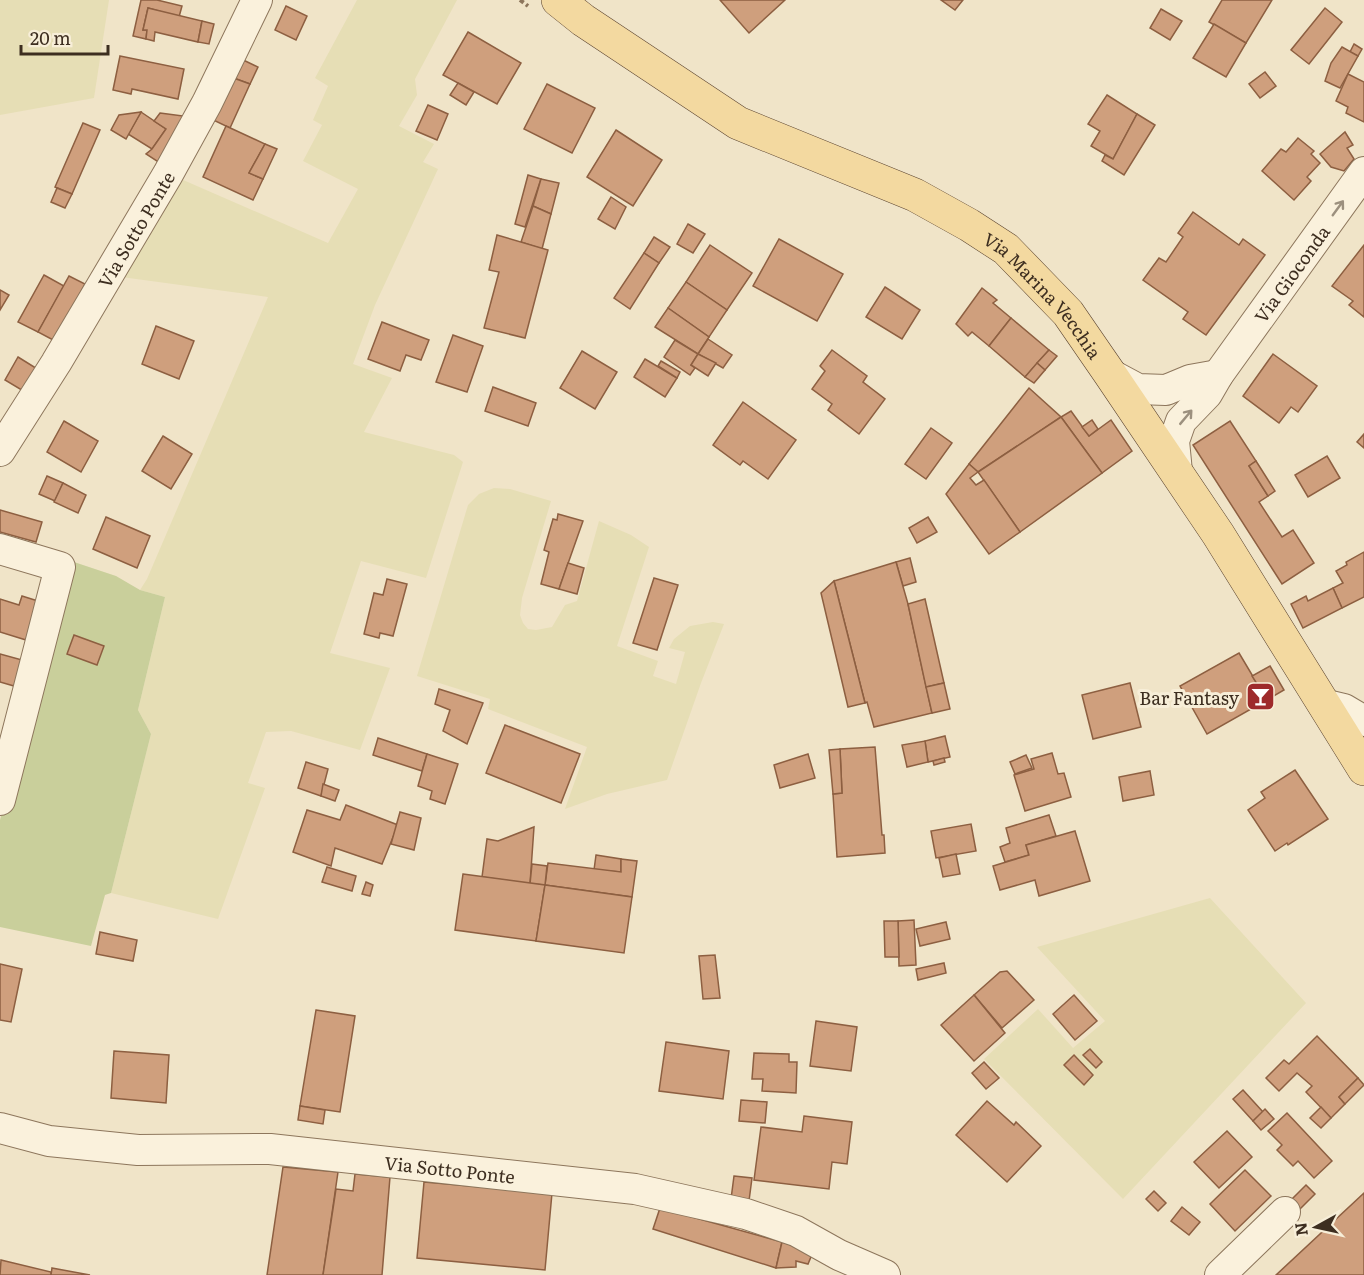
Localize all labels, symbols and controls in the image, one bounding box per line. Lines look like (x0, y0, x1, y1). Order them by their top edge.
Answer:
scale bar (21, 18, 108, 56)
text: 20 m (30, 24, 71, 51)
street label: Via Sotto Ponte (90, 166, 180, 292)
one-way arrow (1332, 201, 1344, 217)
street label: Via Gioconda (1247, 219, 1336, 328)
street label: Via Marina Vecchia (979, 225, 1109, 364)
one-way arrow (1179, 410, 1193, 425)
bar icon: Bar Fantasy (1244, 681, 1276, 713)
place label: Bar Fantasy (1139, 684, 1240, 711)
street label: Via Sotto Ponte (383, 1148, 516, 1189)
north arrow (1286, 1197, 1346, 1257)
text: N (1287, 1221, 1313, 1238)

